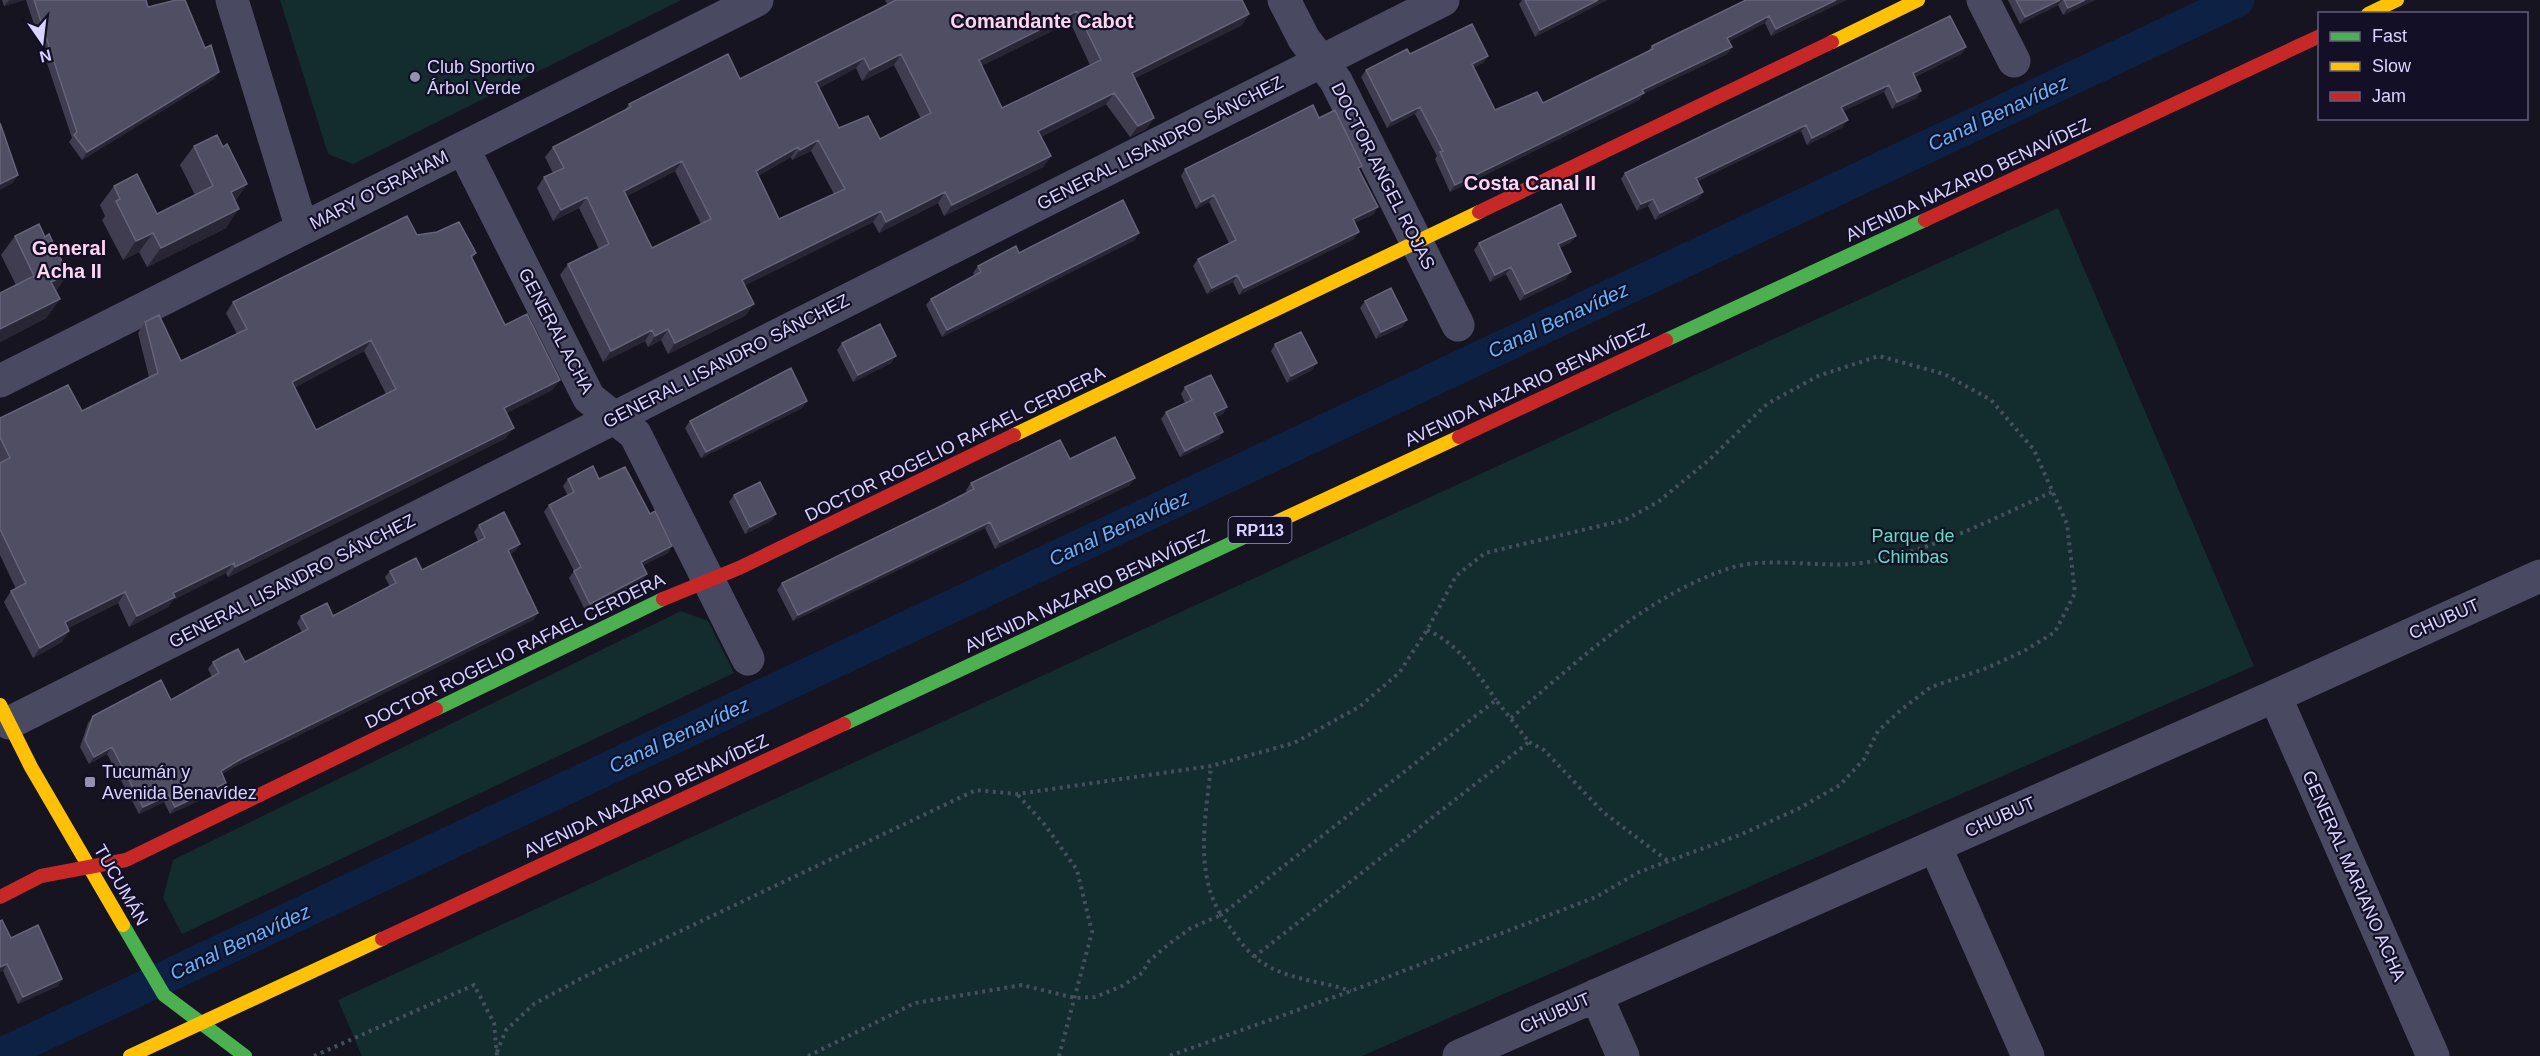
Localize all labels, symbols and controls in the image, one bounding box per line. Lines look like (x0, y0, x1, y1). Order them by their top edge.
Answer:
district label: Comandante Cabot (950, 10, 1134, 32)
north arrow (12, 12, 72, 72)
legend (2318, 12, 2528, 120)
text: Fast (2372, 26, 2407, 46)
text: N (38, 46, 53, 66)
text: Slow (2372, 56, 2412, 76)
place label: Club Sportivo Árbol Verde (427, 57, 535, 98)
marker: Club Sportivo Árbol Verde (408, 70, 422, 84)
water label: Canal Benavídez (1924, 71, 2072, 155)
street label: GENERAL LISANDRO SÁNCHEZ (1034, 72, 1286, 214)
street label: DOCTOR ANGEL ROJAS (1327, 79, 1439, 273)
text: Jam (2372, 86, 2406, 106)
street label: AVENIDA NAZARIO BENAVÍDEZ (1843, 114, 2093, 246)
street label: MARY O'GRAHAM (306, 146, 452, 234)
district label: Costa Canal II (1464, 172, 1596, 194)
district label: General Acha II (32, 237, 106, 282)
street label: GENERAL ACHA (514, 265, 598, 397)
water label: Canal Benavídez (1484, 278, 1632, 362)
street label: GENERAL LISANDRO SÁNCHEZ (600, 290, 852, 432)
street label: AVENIDA NAZARIO BENAVÍDEZ (1402, 319, 1652, 451)
street label: DOCTOR ROGELIO RAFAEL CERDERA (802, 362, 1108, 526)
water label: Canal Benavídez (1045, 486, 1193, 570)
street label: GENERAL LISANDRO SÁNCHEZ (166, 510, 418, 652)
road number: RP113 (1228, 517, 1292, 543)
street label: AVENIDA NAZARIO BENAVÍDEZ (962, 525, 1212, 657)
park label: Parque de Chimbas (1871, 526, 1955, 567)
street label: DOCTOR ROGELIO RAFAEL CERDERA (362, 569, 668, 733)
street label: CHUBUT (2406, 595, 2482, 643)
water label: Canal Benavídez (605, 693, 753, 777)
street label: AVENIDA NAZARIO BENAVÍDEZ (521, 730, 771, 862)
place label: Tucumán y Avenida Benavídez (102, 762, 257, 803)
street label: GENERAL MARIANO ACHA (2298, 768, 2410, 984)
marker: Tucumán y Avenida Benavídez (83, 775, 97, 789)
street label: CHUBUT (1962, 793, 2038, 841)
street label: TUCUMÁN (90, 841, 152, 929)
water label: Canal Benavídez (166, 900, 314, 984)
street label: CHUBUT (1517, 989, 1593, 1037)

